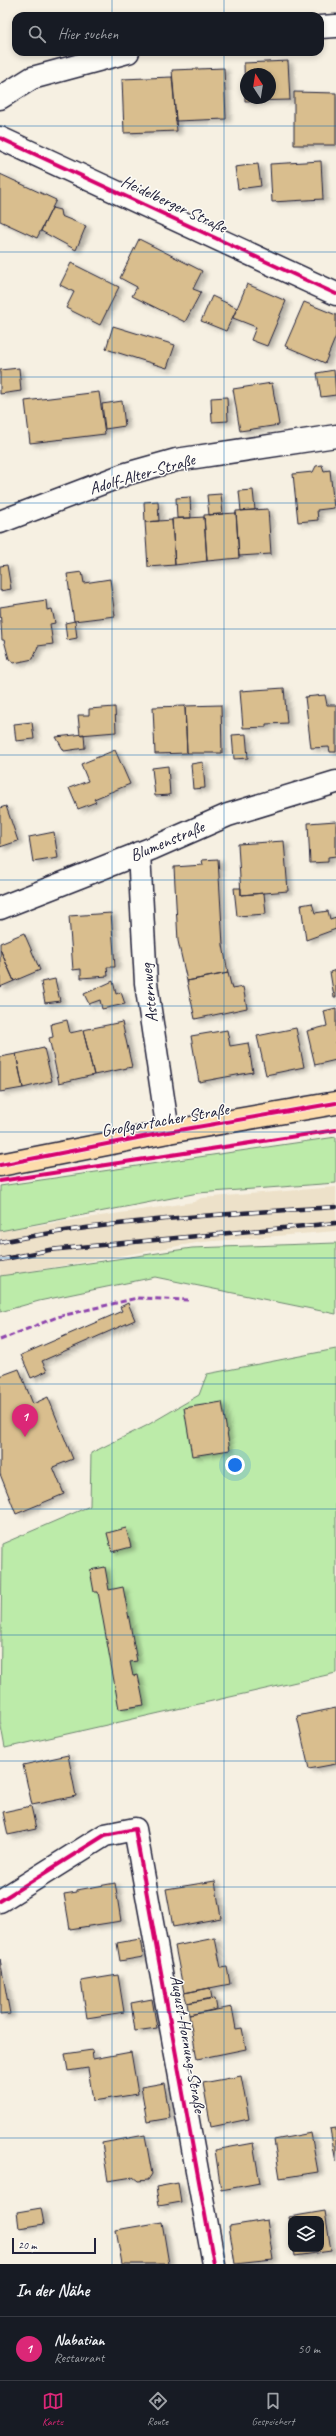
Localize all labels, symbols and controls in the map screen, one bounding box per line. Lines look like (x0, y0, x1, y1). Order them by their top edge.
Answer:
search box (12, 12, 324, 56)
icon: search (26, 23, 48, 45)
text: Hier suchen (58, 25, 118, 44)
north arrow (240, 68, 276, 104)
street label: Heidelberger Straße (118, 170, 231, 238)
street label: Adolf-Alter-Straße (87, 448, 199, 499)
street label: Blumenstraße (127, 815, 209, 866)
street label: Asternweg (135, 961, 163, 1024)
street label: Großgartacher Straße (100, 1098, 232, 1142)
pin: 1 (12, 1404, 38, 1437)
your location (225, 1455, 245, 1475)
street label: August-Hornung-Straße (166, 1974, 211, 2116)
map controls (288, 2216, 324, 2252)
button: layers (288, 2216, 324, 2252)
scale bar (12, 2236, 96, 2255)
text: 20 m (18, 2238, 37, 2252)
text: In der Nähe (16, 2280, 89, 2301)
text: Nabatian (54, 2331, 104, 2350)
text: 1 (26, 2341, 32, 2357)
text: 50 m (298, 2341, 320, 2357)
text: Restaurant (54, 2350, 104, 2366)
tab: Karte (42, 2390, 64, 2428)
tab: Route (147, 2390, 169, 2428)
tab: Gespeichert (252, 2390, 294, 2428)

